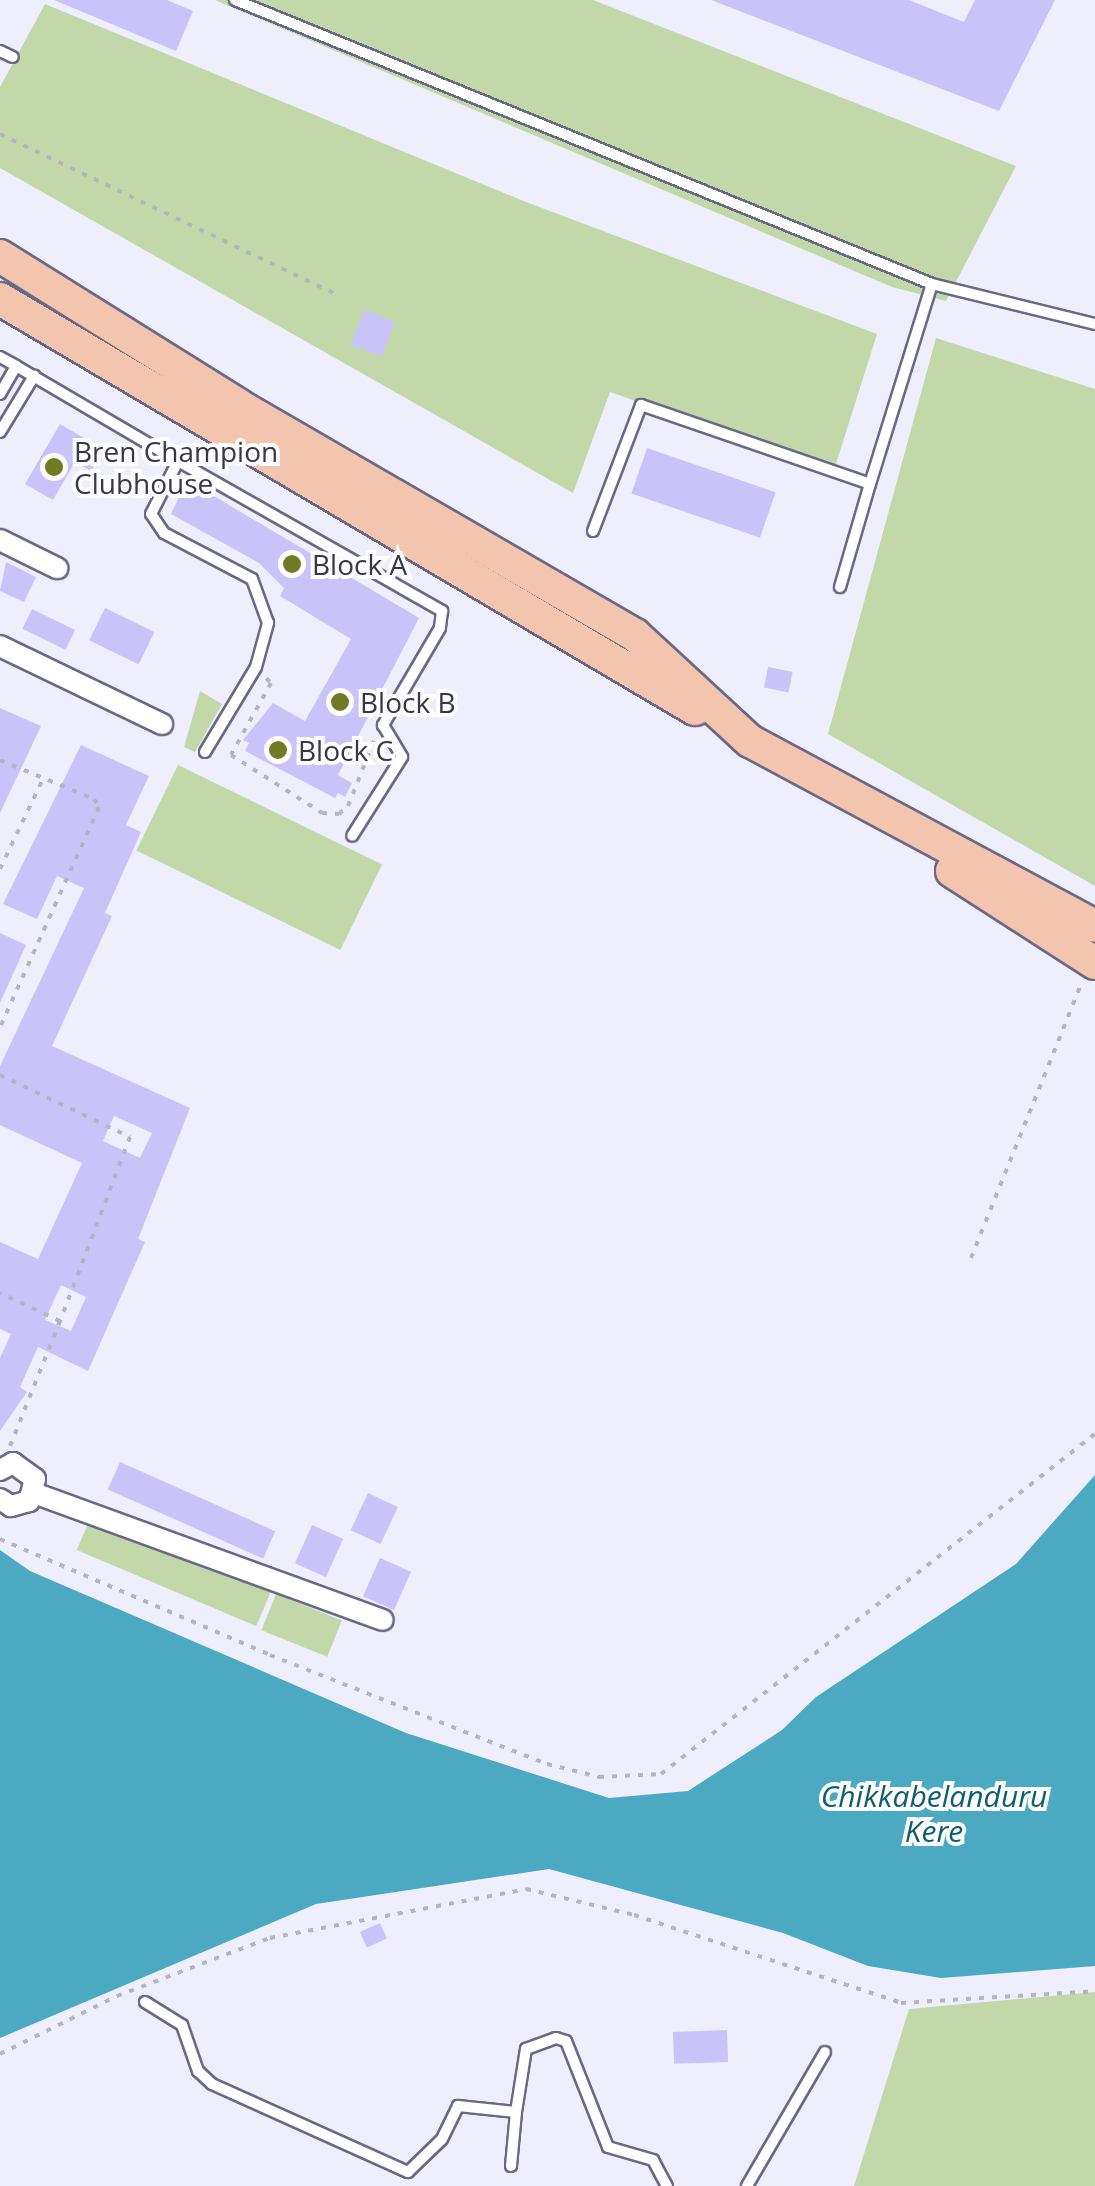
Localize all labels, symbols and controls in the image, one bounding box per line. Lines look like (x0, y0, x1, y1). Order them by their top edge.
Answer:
place label: Bren Champion Clubhouse (74, 434, 278, 500)
marker: Bren Champion Clubhouse (43, 456, 65, 478)
place label: Block A (312, 547, 407, 581)
marker: Block A (281, 553, 303, 575)
place label: Block B (360, 685, 455, 719)
marker: Block B (329, 691, 351, 713)
place label: Block C (298, 733, 393, 767)
marker: Block C (267, 739, 289, 761)
water label: Chikkabelanduru Kere (821, 1778, 1047, 1848)

